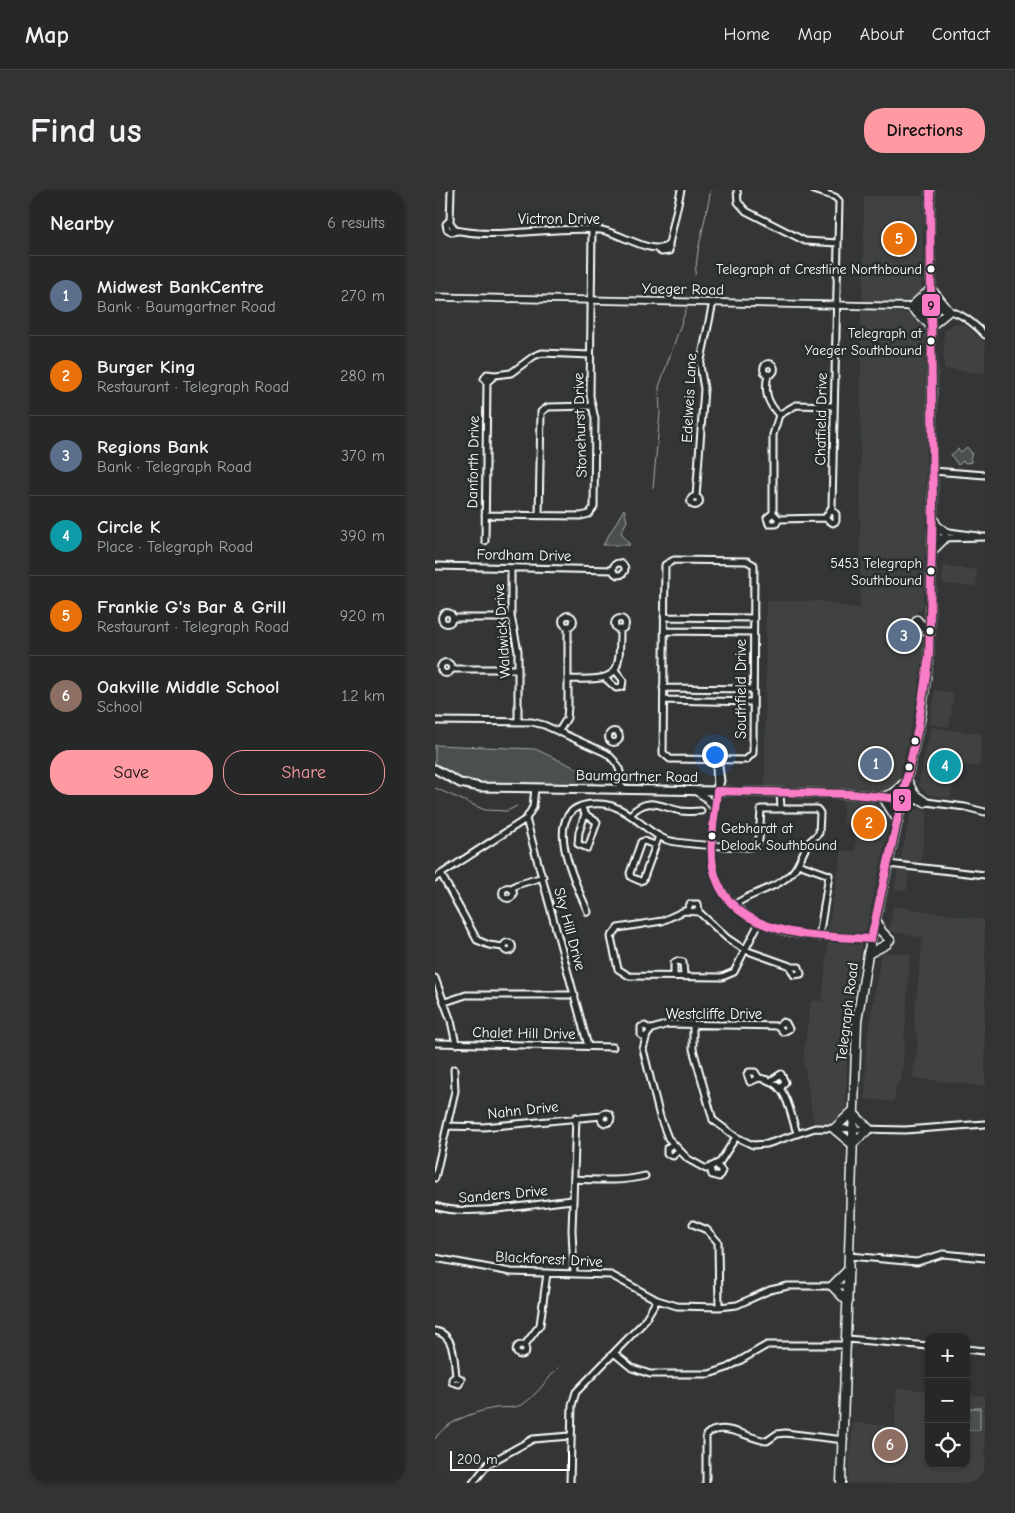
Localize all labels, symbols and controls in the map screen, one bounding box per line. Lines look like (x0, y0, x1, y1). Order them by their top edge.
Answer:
text: Map (25, 21, 69, 49)
text: Home (723, 24, 770, 45)
text: Map (798, 24, 832, 45)
text: About (860, 24, 904, 45)
text: Contact (932, 24, 990, 45)
button: Directions (864, 108, 985, 153)
text: Find us (30, 110, 142, 151)
street label: Victron Drive (518, 210, 601, 228)
text: Nearby (50, 211, 114, 235)
text: 6 results (327, 214, 385, 232)
pin: 5 (883, 220, 915, 258)
place label: Telegraph at Crestline Northbound (716, 261, 922, 278)
marker: Telegraph at Crestline Northbound (926, 264, 936, 274)
text: Midwest BankCentre (97, 276, 264, 298)
street label: Yaeger Road (642, 279, 724, 299)
text: 1 (63, 287, 69, 305)
text: 270 m (341, 287, 385, 305)
line badge: 9 (921, 293, 941, 317)
text: 9 (927, 297, 935, 314)
text: Bank · Baumgartner Road (97, 298, 276, 316)
place label: Telegraph at Yaeger Southbound (805, 325, 923, 359)
marker: Telegraph at Yaeger Southbound (926, 336, 936, 346)
street label: Edelweis Lane (678, 352, 700, 443)
text: Burger King (97, 356, 196, 378)
text: 2 (62, 367, 70, 385)
text: 280 m (340, 367, 385, 385)
street label: Stonehurst Drive (569, 372, 591, 478)
street label: Chatfield Drive (811, 372, 831, 466)
text: Restaurant · Telegraph Road (97, 378, 289, 396)
street label: Danforth Drive (463, 415, 483, 509)
text: Regions Bank (97, 436, 208, 458)
text: 3 (62, 447, 70, 465)
text: 370 m (341, 447, 385, 465)
text: Bank · Telegraph Road (97, 458, 252, 476)
text: Circle K (97, 516, 160, 538)
text: 4 (62, 527, 70, 545)
text: 390 m (340, 527, 385, 545)
text: Place · Telegraph Road (97, 538, 253, 556)
street label: Fordham Drive (477, 545, 572, 565)
place label: 5453 Telegraph Southbound (830, 555, 922, 589)
marker: 5453 Telegraph Southbound (926, 566, 936, 576)
street label: Waldwick Drive (490, 582, 514, 679)
text: Frankie G's Bar & Grill (97, 596, 286, 618)
text: 5 (62, 607, 70, 625)
text: 920 m (340, 607, 385, 625)
pin: 3 (888, 617, 920, 655)
text: Restaurant · Telegraph Road (97, 618, 289, 636)
unlabelled marker (925, 626, 935, 636)
street label: Southfield Drive (732, 639, 750, 739)
text: Oakville Middle School (97, 676, 280, 698)
text: 6 (62, 687, 70, 705)
text: 1.2 km (342, 687, 385, 705)
text: School (97, 698, 143, 716)
unlabelled marker (910, 736, 920, 746)
your location (702, 742, 728, 768)
pin: 1 (860, 745, 892, 783)
pin: 4 (929, 747, 961, 785)
button: Save (50, 750, 213, 795)
button: Share (223, 750, 385, 795)
unlabelled marker (904, 762, 914, 772)
street label: Baumgartner Road (576, 766, 698, 786)
line badge: 9 (892, 788, 912, 812)
text: 9 (898, 791, 906, 808)
pin: 2 (853, 804, 885, 842)
place label: Gebhardt at Deloak Southbound (721, 820, 837, 854)
marker: Gebhardt at Deloak Southbound (707, 831, 717, 841)
street label: Sky Hill Drive (550, 885, 590, 973)
street label: Telegraph Road (832, 961, 862, 1063)
street label: Westcliffe Drive (666, 1005, 763, 1023)
street label: Chalet Hill Drive (472, 1023, 576, 1043)
street label: Nahn Drive (487, 1097, 560, 1123)
street label: Sanders Drive (458, 1181, 549, 1207)
street label: Blackforest Drive (495, 1247, 604, 1271)
map controls (925, 1333, 970, 1468)
button: + (925, 1333, 970, 1378)
button: − (925, 1378, 970, 1423)
button: locate (925, 1423, 970, 1468)
pin: 6 (874, 1426, 906, 1464)
scale bar (450, 1448, 570, 1471)
text: 200 m (457, 1451, 498, 1468)

